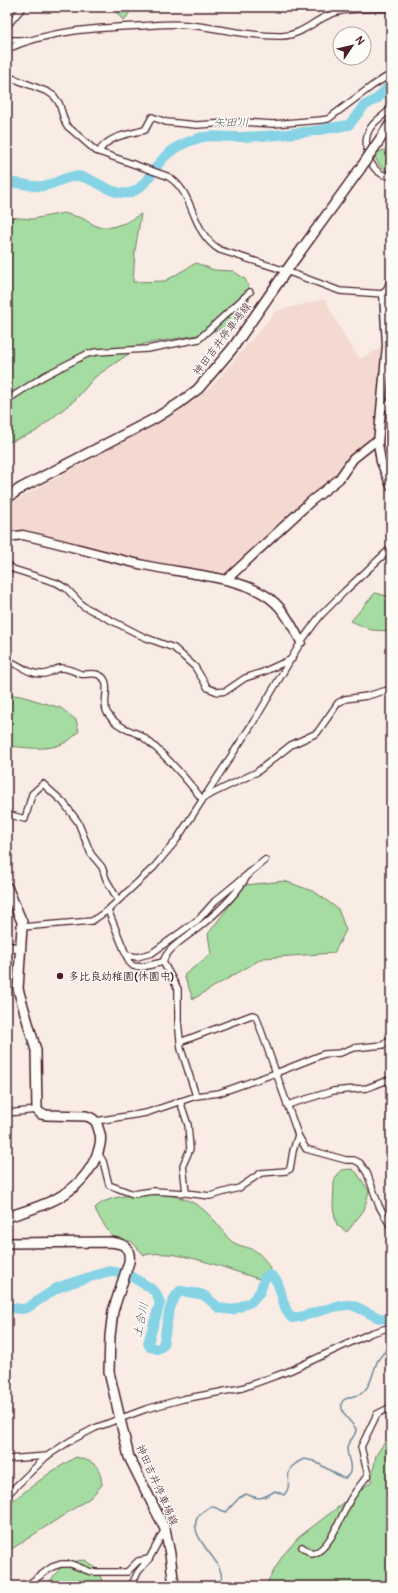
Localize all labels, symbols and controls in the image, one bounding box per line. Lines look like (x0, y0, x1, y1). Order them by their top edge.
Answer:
north arrow (332, 26, 372, 66)
text: N (352, 34, 368, 48)
water label: 矢田川 (213, 115, 249, 131)
street label: 神田吉井停車場線 (190, 300, 254, 378)
place label: 多比良幼稚園(休園中) (68, 970, 174, 983)
marker: 多比良幼稚園(休園中) (55, 971, 65, 981)
water label: 土合川 (130, 1301, 152, 1339)
street label: 神田吉井停車場線 (133, 1442, 181, 1528)

